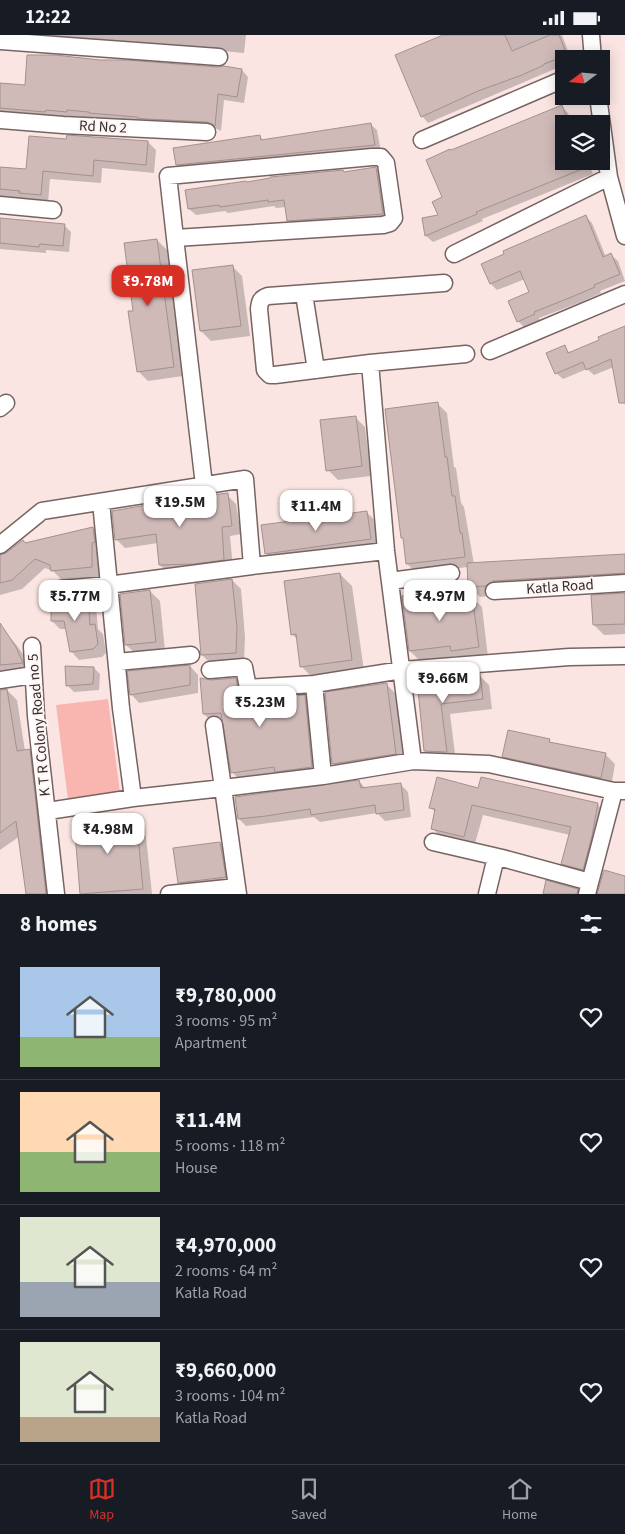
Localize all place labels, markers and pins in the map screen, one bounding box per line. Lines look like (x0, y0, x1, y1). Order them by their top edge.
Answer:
pin: ₹9.78M (107, 265, 189, 307)
pin: ₹19.5M (139, 485, 221, 528)
pin: ₹11.4M (275, 489, 357, 532)
pin: ₹5.77M (34, 579, 116, 622)
pin: ₹4.97M (399, 579, 481, 622)
pin: ₹9.66M (402, 661, 484, 704)
pin: ₹5.23M (219, 685, 301, 728)
pin: ₹4.98M (67, 813, 149, 855)

